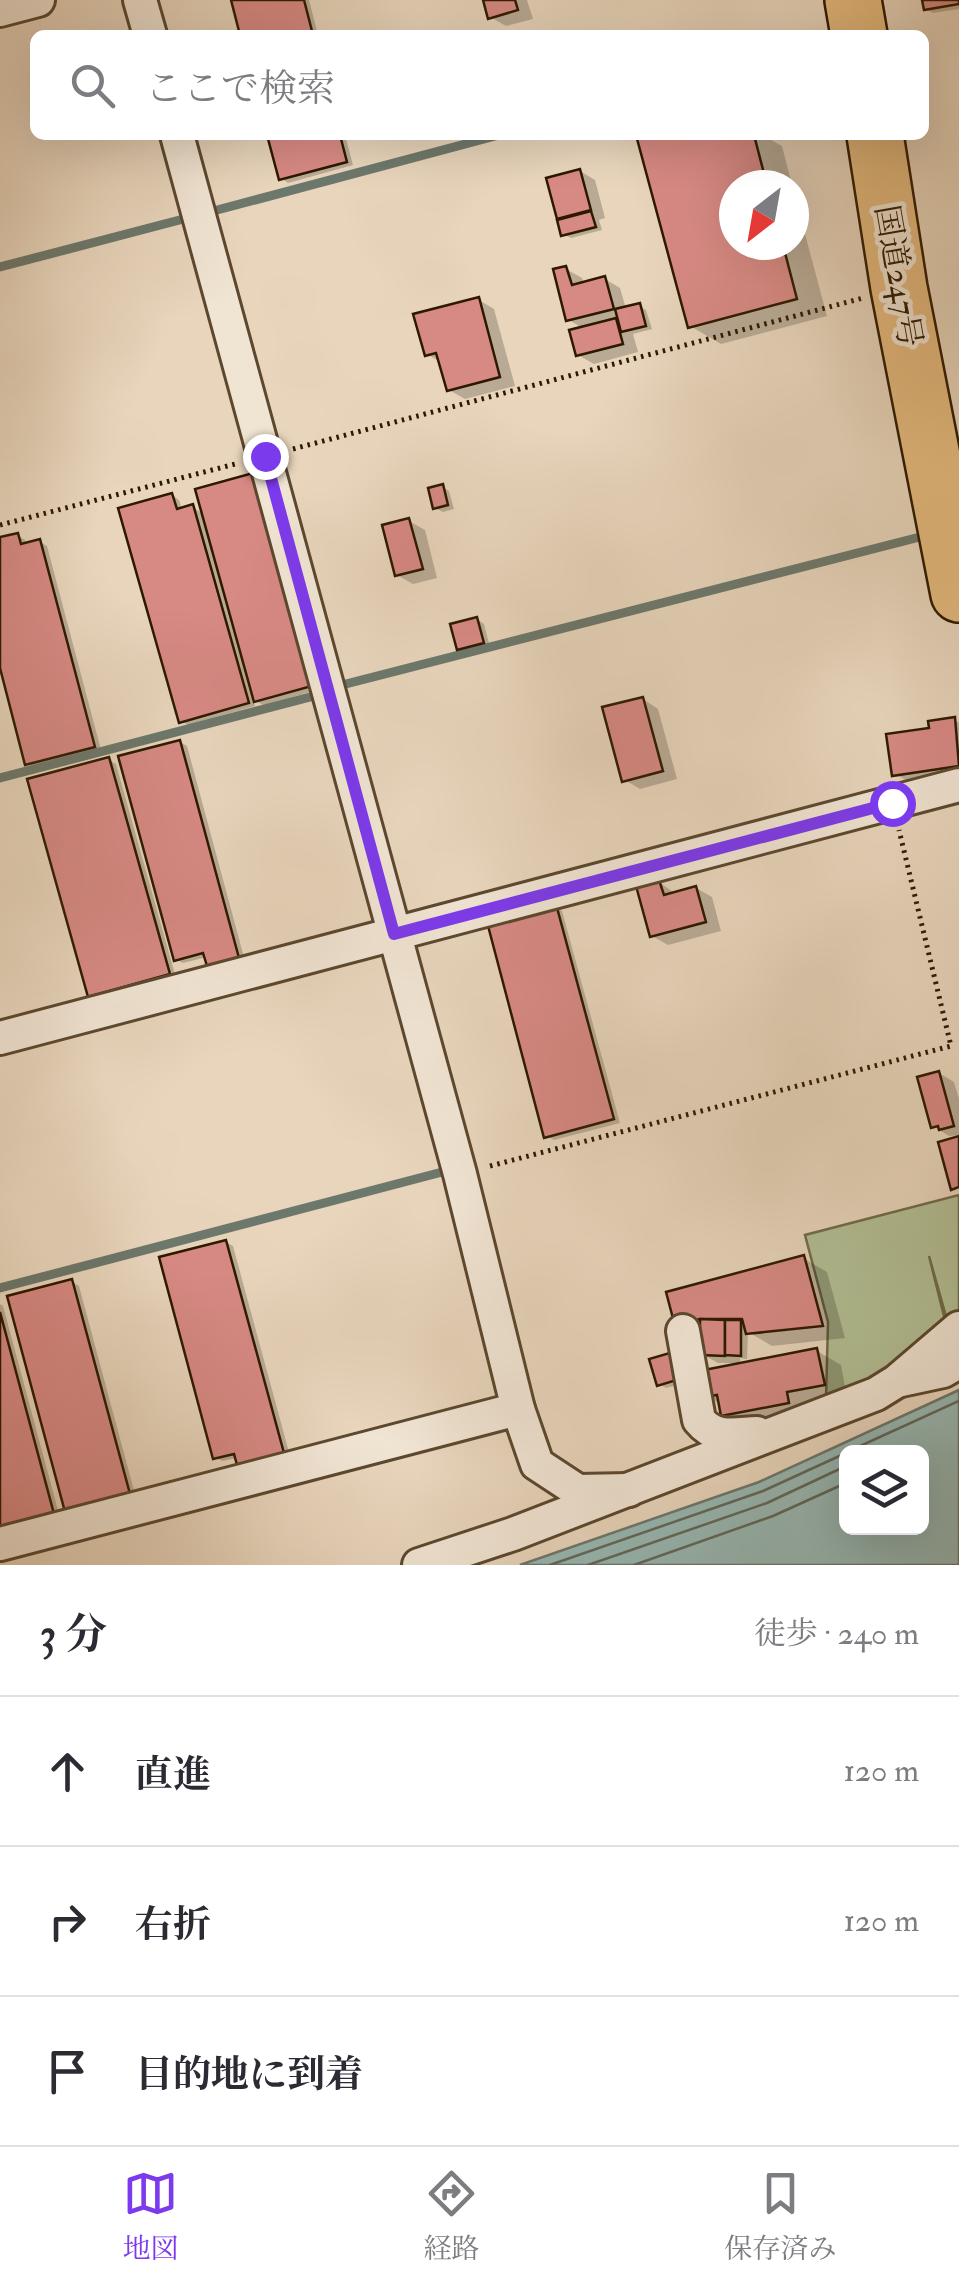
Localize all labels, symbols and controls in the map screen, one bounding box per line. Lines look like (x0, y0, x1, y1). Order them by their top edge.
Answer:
search box (30, 30, 929, 140)
icon: search (65, 58, 120, 113)
text: ここで検索 (145, 65, 335, 113)
north arrow (719, 170, 809, 260)
street label: 国道247号 (866, 202, 930, 350)
route end (243, 434, 289, 480)
route start (870, 781, 916, 827)
map controls (839, 1445, 929, 1535)
button: layers (839, 1445, 929, 1535)
text: 3 分 (40, 1609, 107, 1661)
text: 徒歩 · 240 m (754, 1614, 919, 1654)
icon: ahead (40, 1744, 95, 1799)
text: 直進 (135, 1751, 211, 1799)
text: 120 m (843, 1751, 919, 1791)
icon: right (40, 1894, 95, 1949)
text: 右折 (135, 1901, 211, 1949)
text: 120 m (843, 1901, 919, 1941)
icon: arrive (40, 2044, 95, 2099)
text: 目的地に到着 (135, 2051, 363, 2099)
tab: 地図 (122, 2166, 179, 2267)
tab: 経路 (423, 2166, 480, 2267)
tab: 保存済み (724, 2166, 837, 2267)

